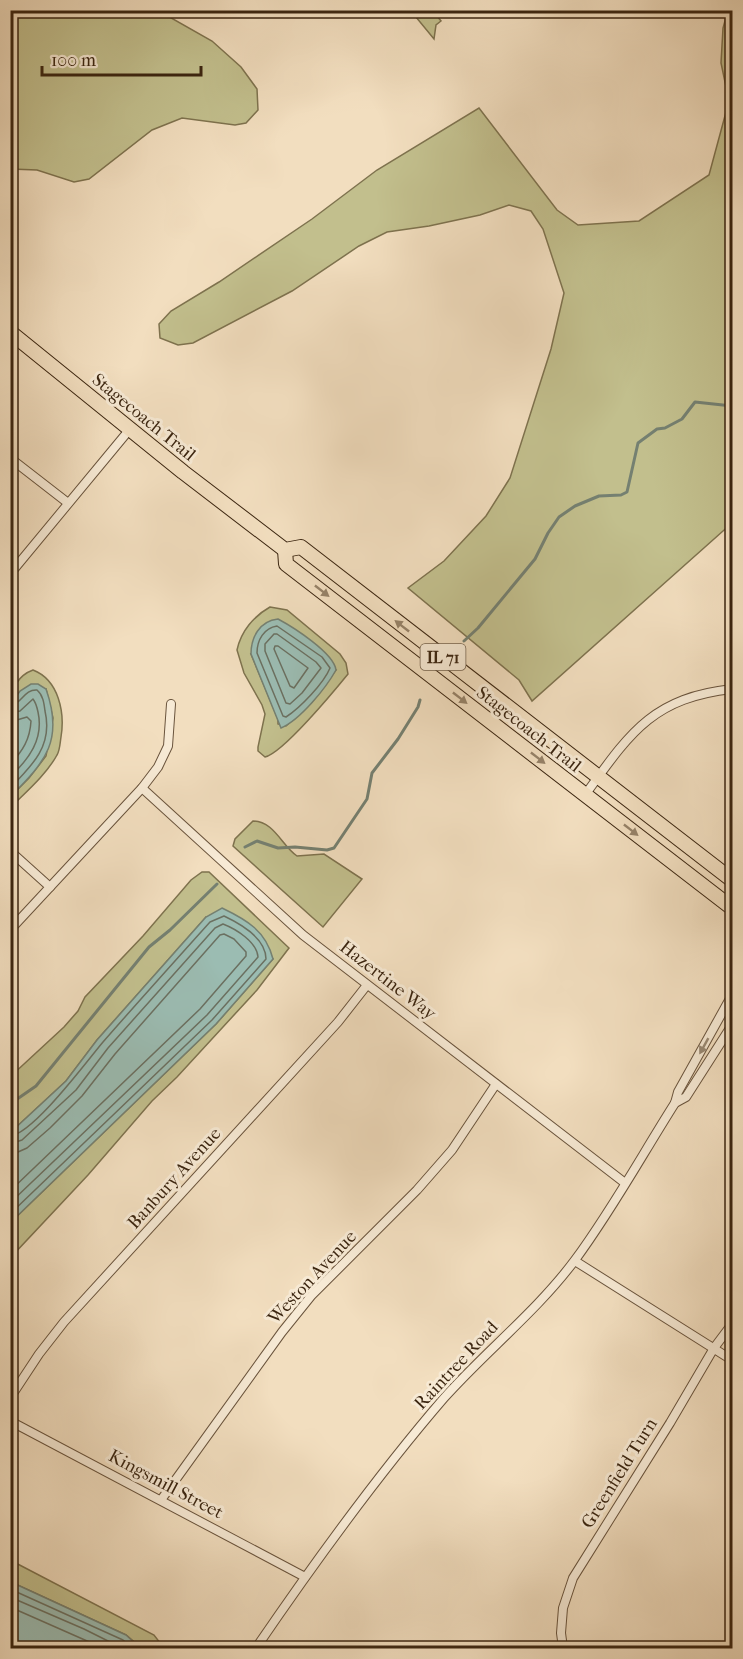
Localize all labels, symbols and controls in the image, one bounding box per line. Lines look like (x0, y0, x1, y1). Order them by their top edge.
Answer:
scale bar (42, 39, 201, 77)
text: 100 m (51, 50, 96, 71)
street label: Stagecoach Trail (88, 369, 200, 466)
one-way arrow (314, 585, 330, 597)
one-way arrow (394, 619, 410, 632)
road number: IL 71 (420, 644, 466, 670)
street label: Stagecoach Trail (472, 682, 585, 777)
one-way arrow (452, 691, 467, 703)
one-way arrow (530, 752, 546, 765)
one-way arrow (624, 824, 639, 836)
street label: Hazertine Way (335, 936, 441, 1025)
one-way arrow (699, 1038, 709, 1055)
street label: Banbury Avenue (123, 1123, 225, 1233)
street label: Weston Avenue (263, 1226, 361, 1329)
street label: Raintree Road (410, 1317, 503, 1414)
street label: Greenfield Turn (577, 1414, 662, 1532)
street label: Kingsmill Street (105, 1445, 227, 1524)

